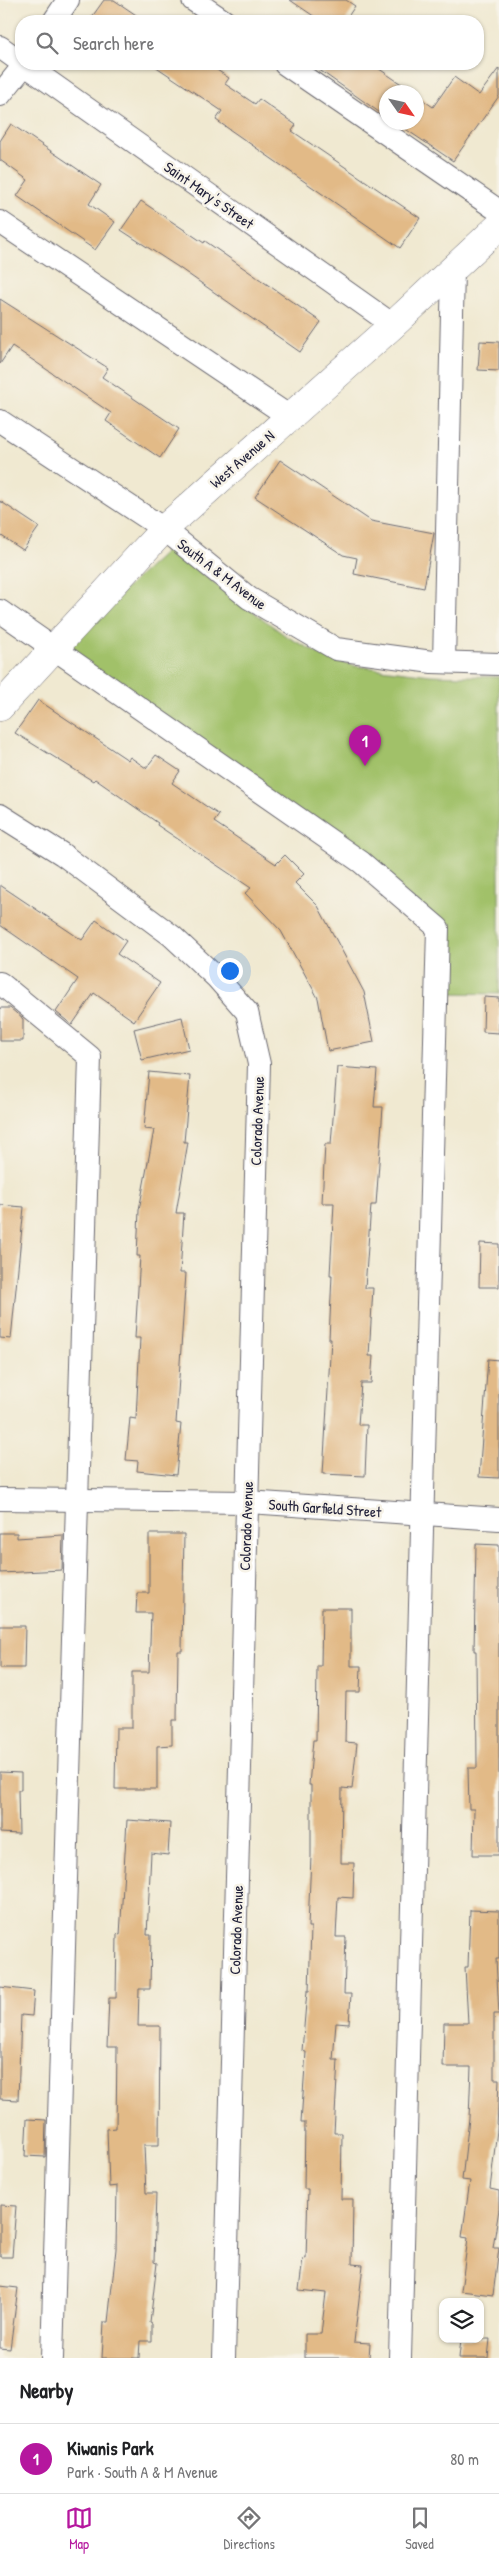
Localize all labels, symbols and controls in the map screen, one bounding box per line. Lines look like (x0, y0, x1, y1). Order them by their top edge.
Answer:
search box (15, 15, 484, 70)
icon: search (33, 29, 61, 57)
text: Search here (73, 30, 154, 56)
north arrow (379, 85, 424, 130)
street label: Saint Mary's Street (160, 156, 259, 234)
street label: West Avenue N (205, 425, 279, 493)
street label: South A & M Avenue (173, 534, 271, 614)
pin: 1 (349, 725, 381, 766)
your location (217, 958, 243, 984)
street label: Colorado Avenue (245, 1076, 269, 1166)
street label: Colorado Avenue (234, 1481, 258, 1571)
street label: South Garfield Street (268, 1494, 383, 1522)
street label: Colorado Avenue (224, 1885, 248, 1975)
map controls (439, 2298, 484, 2343)
button: layers (439, 2298, 484, 2343)
text: Nearby (20, 2376, 73, 2405)
text: Kiwanis Park (67, 2435, 154, 2461)
text: 1 (33, 2448, 39, 2470)
text: 80 m (450, 2448, 479, 2470)
text: Park · South A & M Avenue (67, 2461, 218, 2483)
tab: Map (65, 2504, 93, 2553)
tab: Directions (223, 2504, 275, 2553)
tab: Saved (405, 2504, 434, 2553)

